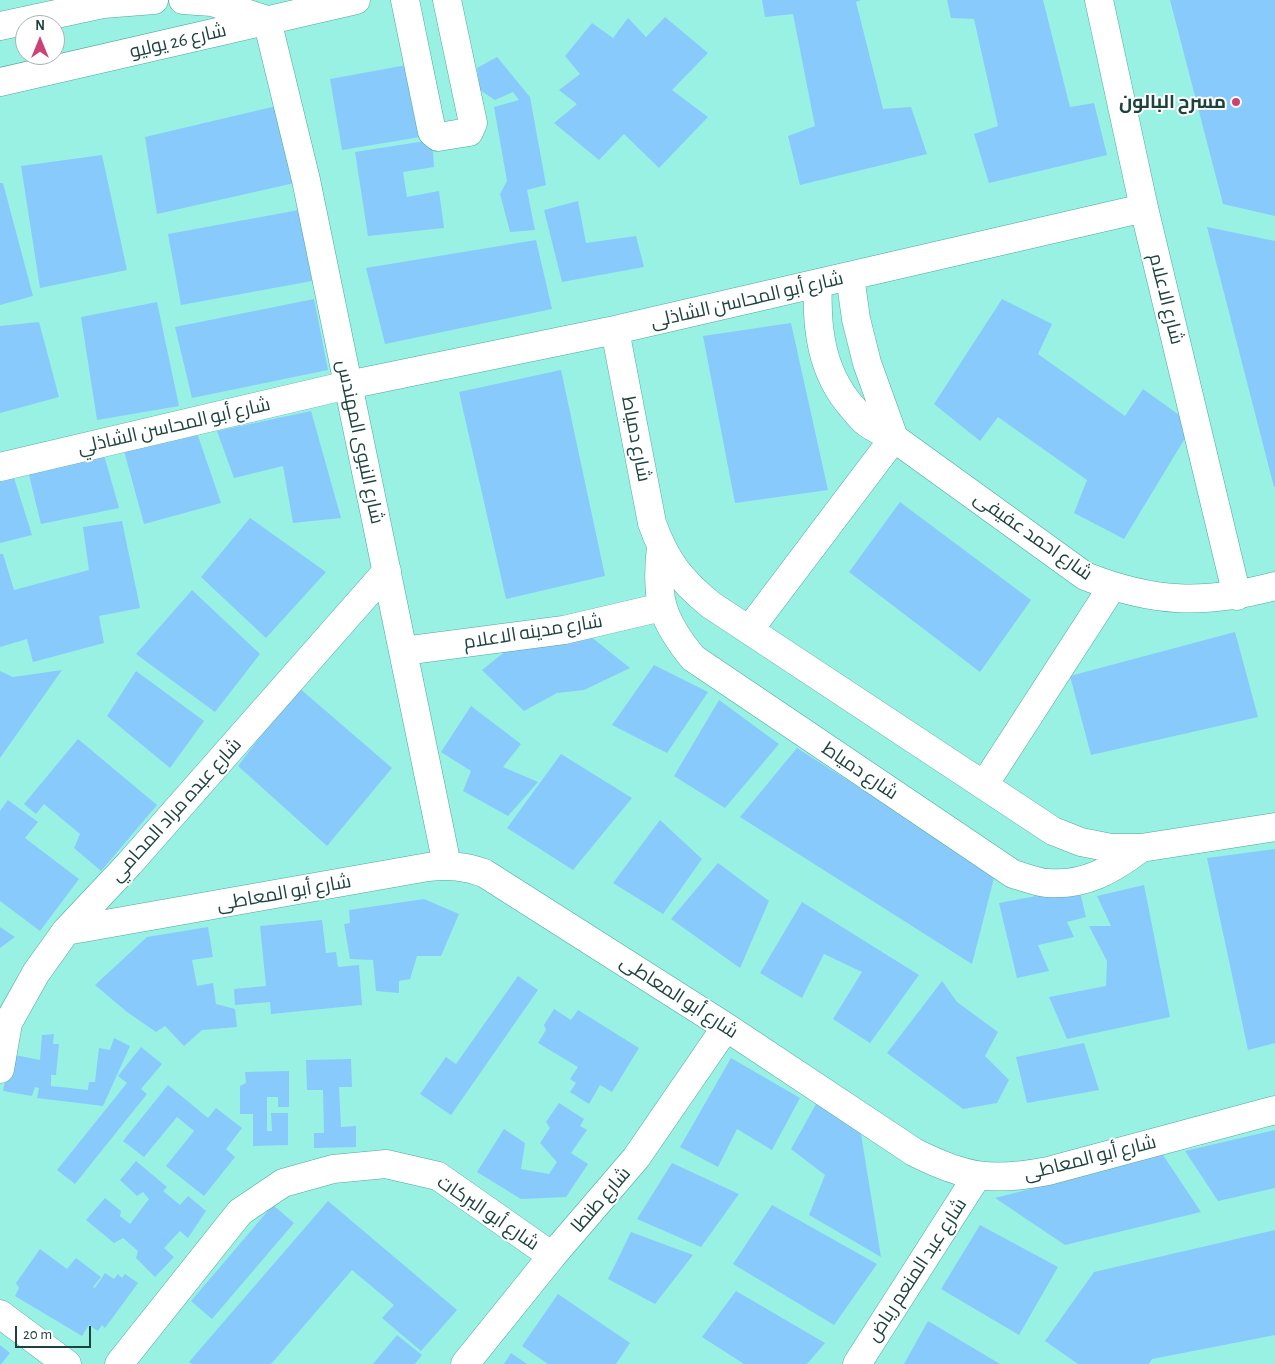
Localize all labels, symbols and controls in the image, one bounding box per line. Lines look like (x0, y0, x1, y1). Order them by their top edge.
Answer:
north arrow (15, 15, 65, 65)
text: N (35, 19, 45, 33)
street label: شارع 26 يوليو (127, 19, 229, 63)
place label: مسرح البالون (1119, 91, 1226, 113)
marker: مسرح البالون (1230, 96, 1242, 108)
street label: شارع الاعلام (1144, 251, 1188, 347)
street label: شارع أبو المحاسن الشاذلى (648, 267, 846, 333)
street label: شارع النبوى المهندس (331, 358, 389, 526)
street label: شارع أبو المحاسن الشاذلي (75, 393, 273, 459)
street label: شارع دمياط (617, 394, 655, 484)
street label: شارع احمد عفيفى (969, 487, 1097, 585)
street label: شارع مدينه الاعلام (462, 610, 604, 654)
street label: شارع عبده مراد المحامي (105, 733, 247, 887)
street label: شارع دمياط (818, 737, 902, 805)
street label: شارع أبو المعاطى (215, 870, 353, 916)
street label: شارع أبو المعاطى (616, 950, 742, 1044)
street label: شارع أبو المعاطى (1021, 1130, 1159, 1186)
street label: شارع طنطا (566, 1163, 636, 1237)
street label: شارع أبو البركات (433, 1170, 543, 1256)
street label: شارع عبد المنعم رياض (862, 1194, 972, 1346)
scale bar (18, 1316, 94, 1348)
text: 20 m (23, 1327, 52, 1342)

